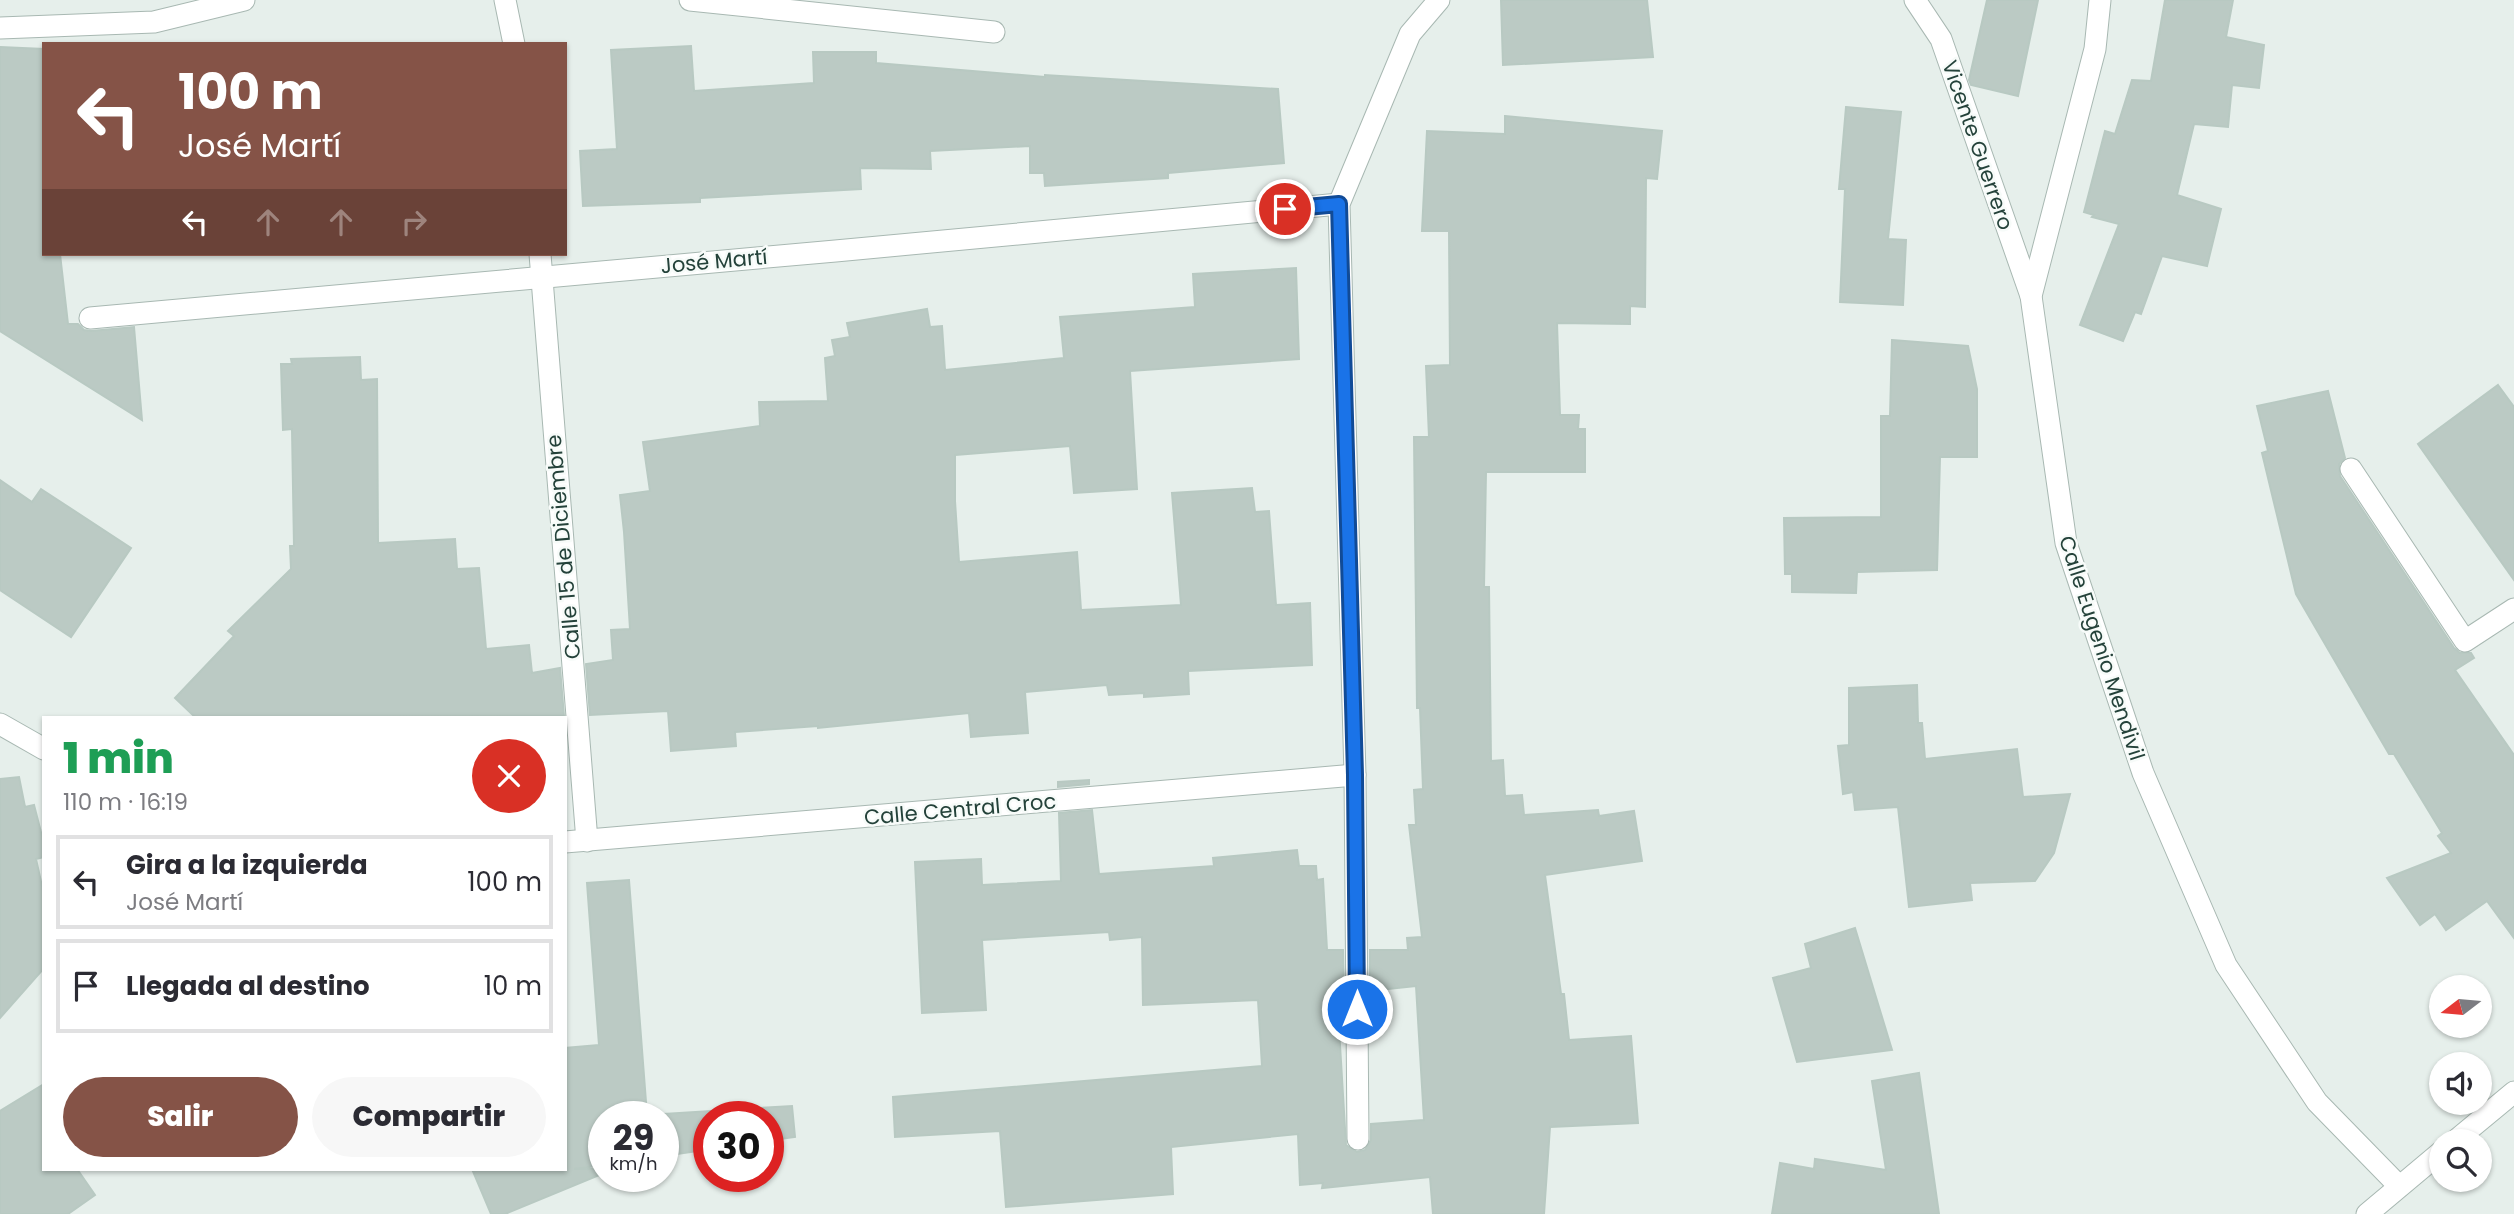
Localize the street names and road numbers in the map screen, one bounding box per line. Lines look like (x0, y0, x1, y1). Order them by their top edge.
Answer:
street label: Vicente Guerrero (1935, 56, 2021, 234)
street label: José Martí (659, 242, 769, 280)
street label: Calle 15 de Diciembre (539, 433, 587, 661)
street label: Calle Eugenio Mendivil (2052, 532, 2152, 764)
street label: Calle Central Croc (863, 786, 1057, 832)

